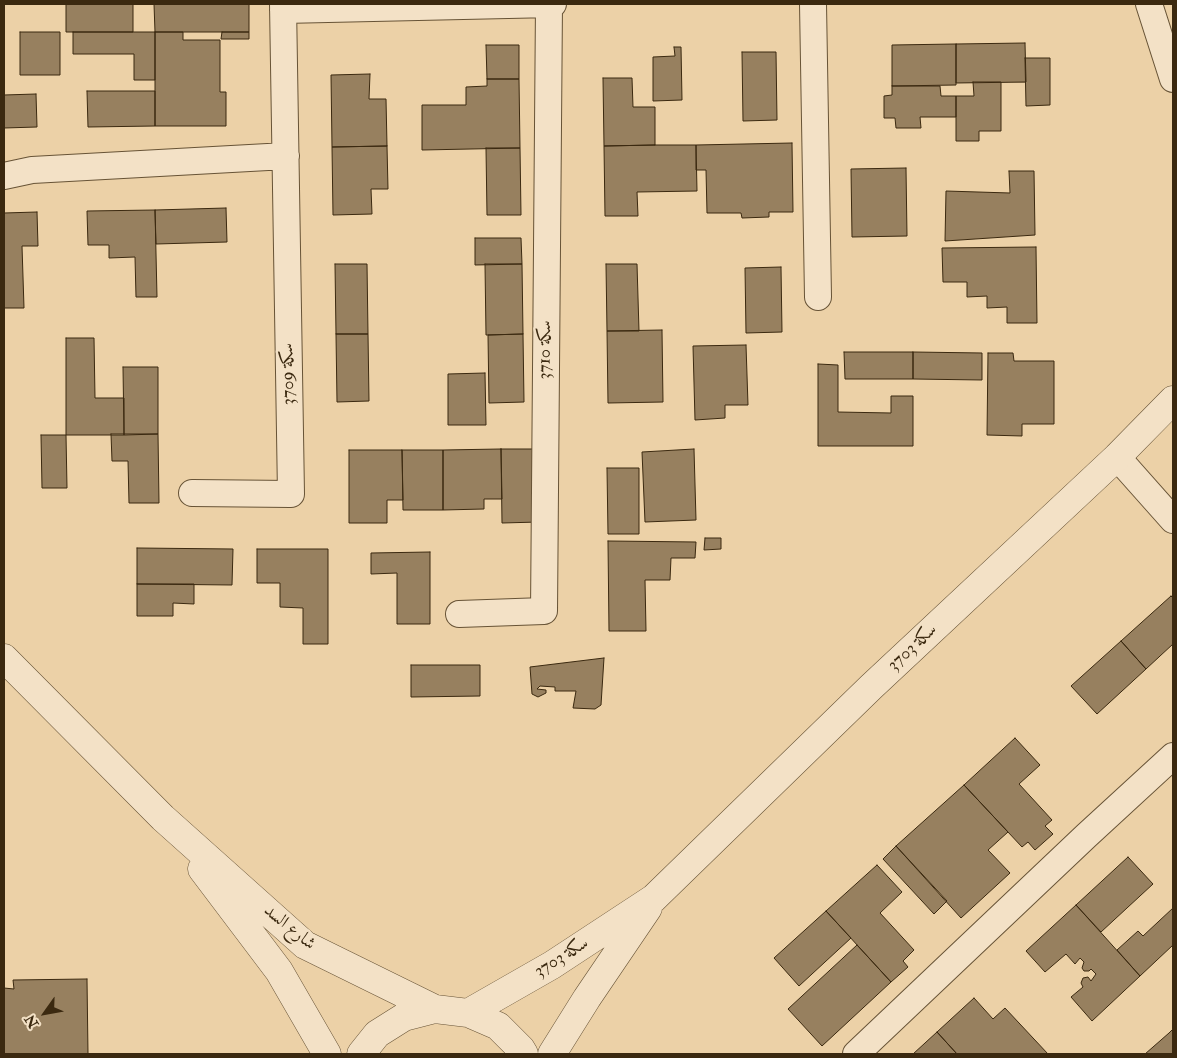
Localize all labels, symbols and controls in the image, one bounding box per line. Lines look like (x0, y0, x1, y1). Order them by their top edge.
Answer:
street label: سكة 3710 (535, 320, 557, 380)
street label: سكة 3709 (278, 343, 300, 405)
street label: سكة 3703 (884, 620, 942, 676)
street label: شارع السد (259, 900, 319, 956)
street label: سكة 3703 (531, 933, 593, 983)
north arrow (20, 988, 70, 1038)
text: N (21, 1011, 42, 1031)

